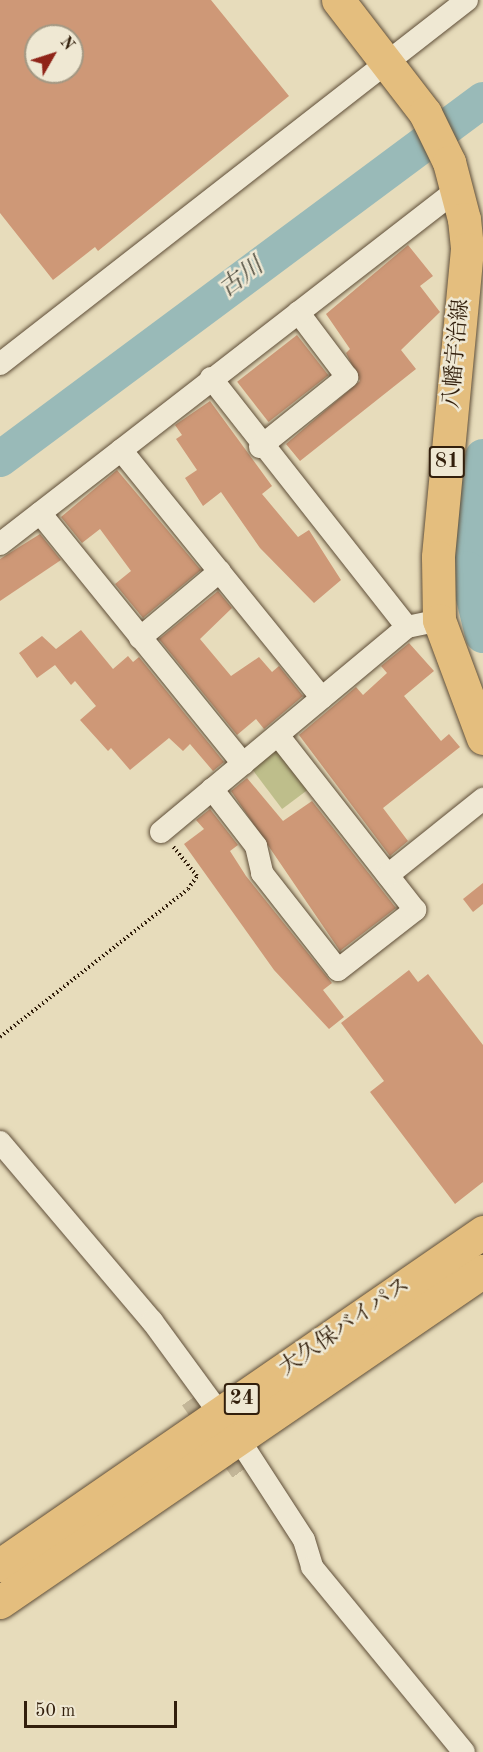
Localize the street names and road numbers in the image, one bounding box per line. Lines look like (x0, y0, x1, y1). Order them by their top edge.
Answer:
street label: 八幡宇治線 (439, 298, 475, 410)
road number: 81 (428, 444, 466, 480)
street label: 大久保バイパス (274, 1272, 416, 1382)
road number: 24 (222, 1381, 262, 1417)

